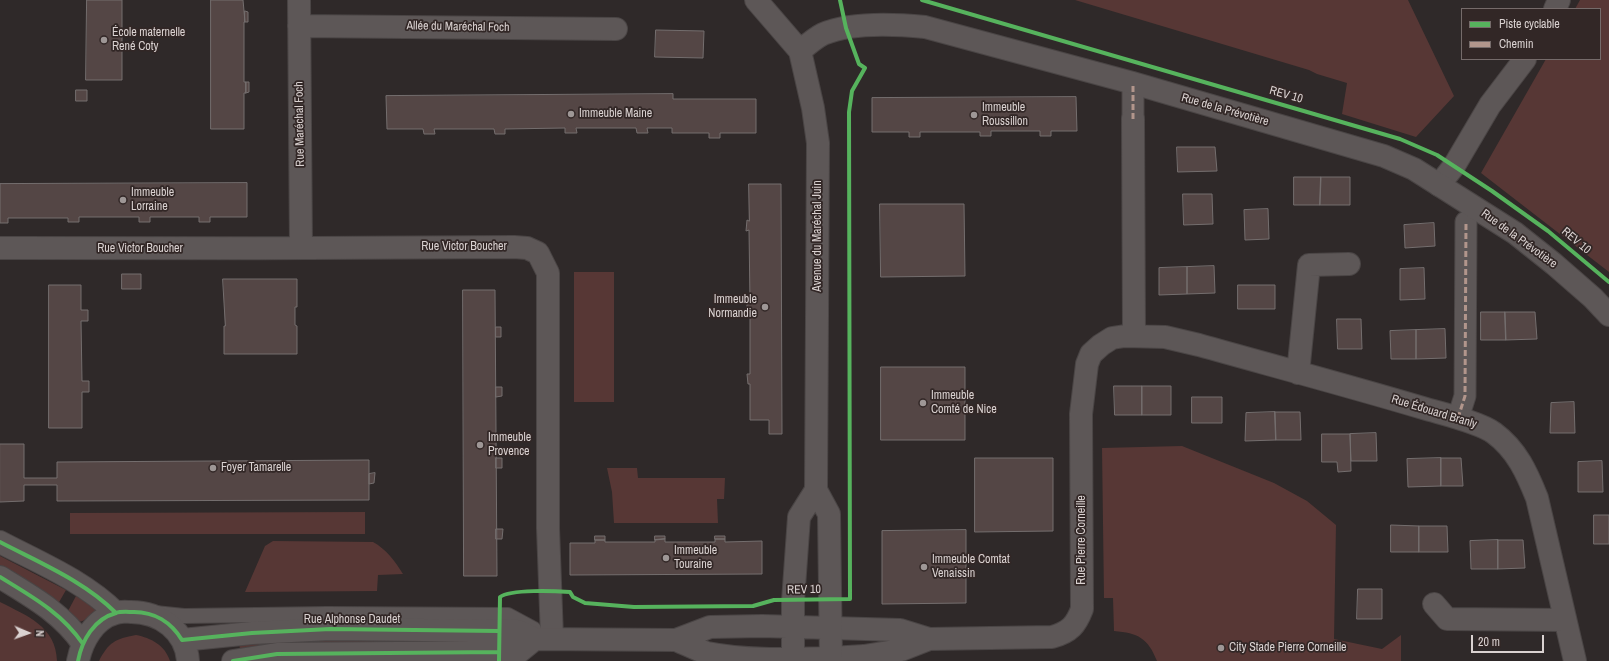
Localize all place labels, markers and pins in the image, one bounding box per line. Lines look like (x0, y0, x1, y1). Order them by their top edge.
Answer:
place label: École maternelle René Coty (112, 26, 185, 54)
marker: École maternelle René Coty (99, 35, 109, 45)
place label: Immeuble Roussillon (982, 101, 1028, 129)
place label: Immeuble Maine (579, 107, 652, 121)
marker: Immeuble Maine (566, 109, 576, 119)
marker: Immeuble Roussillon (969, 110, 979, 120)
place label: Immeuble Lorraine (131, 186, 174, 214)
marker: Immeuble Lorraine (118, 195, 128, 205)
place label: Immeuble Normandie (708, 293, 757, 321)
marker: Immeuble Normandie (760, 302, 770, 312)
place label: Immeuble Comté de Nice (931, 389, 997, 417)
marker: Immeuble Comté de Nice (918, 398, 928, 408)
place label: Immeuble Provence (488, 431, 531, 459)
marker: Immeuble Provence (475, 440, 485, 450)
place label: Foyer Tamarelle (221, 461, 291, 475)
marker: Foyer Tamarelle (208, 463, 218, 473)
place label: Immeuble Touraine (674, 544, 717, 572)
marker: Immeuble Touraine (661, 553, 671, 563)
place label: Immeuble Comtat Venaissin (932, 553, 1010, 581)
marker: Immeuble Comtat Venaissin (919, 562, 929, 572)
place label: City Stade Pierre Corneille (1229, 641, 1347, 655)
marker: City Stade Pierre Corneille (1216, 643, 1226, 653)

